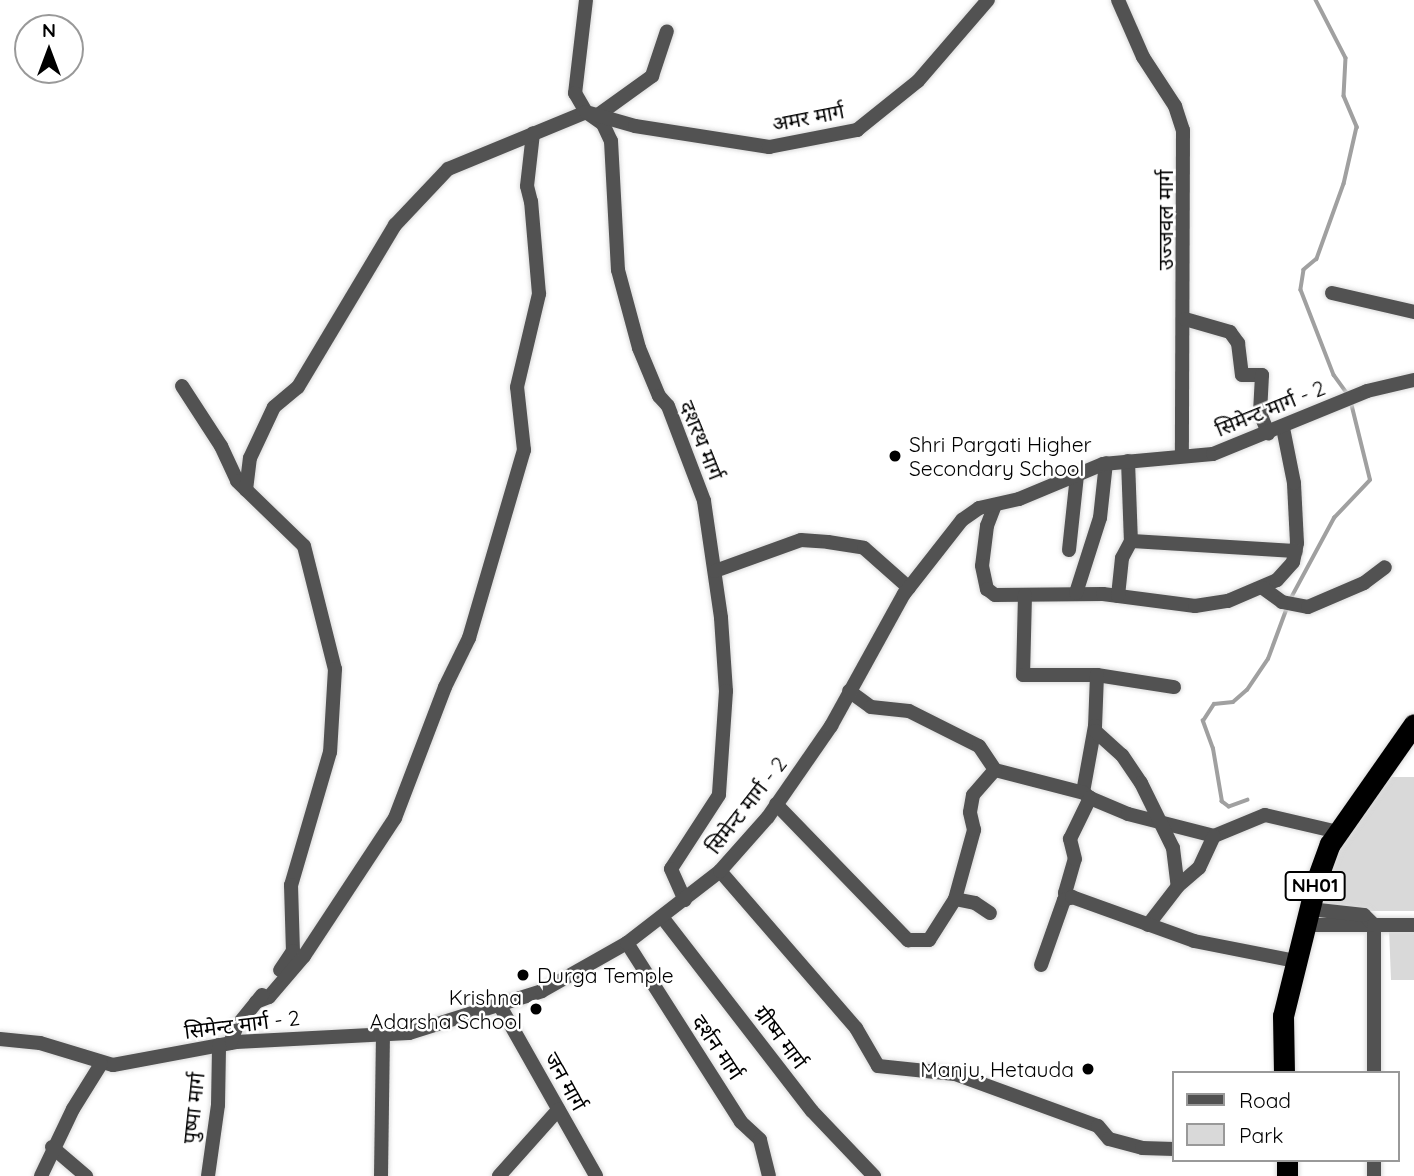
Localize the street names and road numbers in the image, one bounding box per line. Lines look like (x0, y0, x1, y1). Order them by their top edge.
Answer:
street label: अमर मार्ग (770, 98, 846, 136)
street label: उज्जवल मार्ग (1152, 170, 1178, 270)
street label: सिमेन्ट मार्ग - 2 (1211, 375, 1329, 441)
street label: दशरथ मार्ग (675, 397, 729, 483)
street label: सिमेन्ट मार्ग - 2 (700, 751, 792, 859)
road number: NH01 (1284, 870, 1346, 902)
street label: ग्रीष्म मार्ग (749, 1001, 813, 1073)
street label: सिमेन्ट मार्ग - 2 (183, 1004, 301, 1044)
street label: दर्शन मार्ग (687, 1010, 749, 1084)
street label: जन मार्ग (540, 1047, 592, 1115)
street label: पुष्पा मार्ग (177, 1071, 209, 1145)

